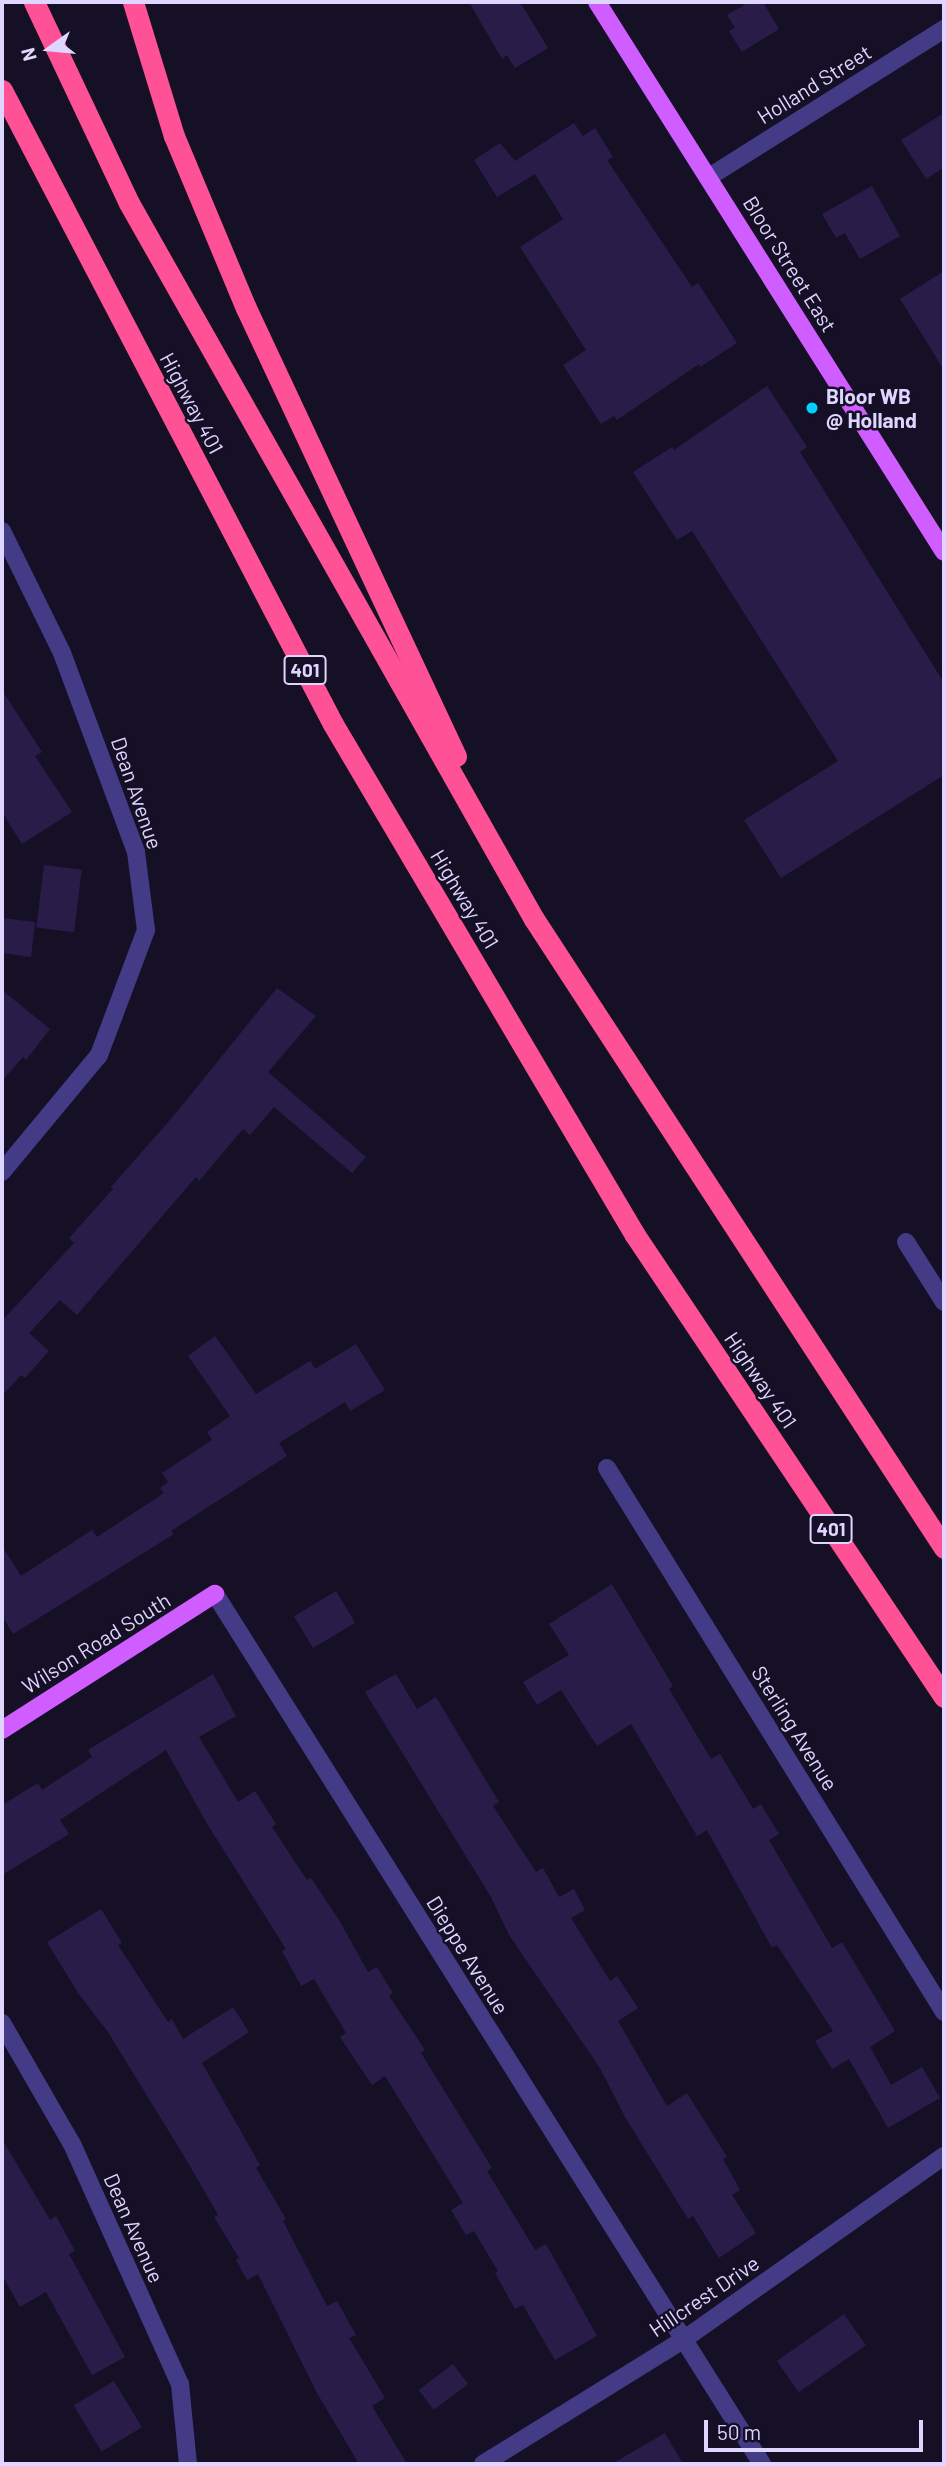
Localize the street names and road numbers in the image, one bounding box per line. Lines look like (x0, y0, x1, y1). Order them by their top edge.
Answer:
street label: Holland Street (752, 39, 876, 129)
street label: Bloor Street East (738, 191, 842, 337)
street label: Highway 401 (155, 348, 229, 458)
road number: 401 (282, 654, 328, 685)
street label: Dean Avenue (106, 734, 168, 852)
street label: Highway 401 (426, 845, 504, 953)
street label: Highway 401 (720, 1327, 802, 1433)
road number: 401 (808, 1513, 854, 1544)
street label: Wilson Road South (17, 1587, 175, 1699)
street label: Sterling Avenue (747, 1661, 843, 1795)
street label: Dieppe Avenue (422, 1891, 514, 2019)
street label: Dean Avenue (99, 2169, 169, 2287)
street label: Hillcrest Drive (644, 2250, 764, 2342)

